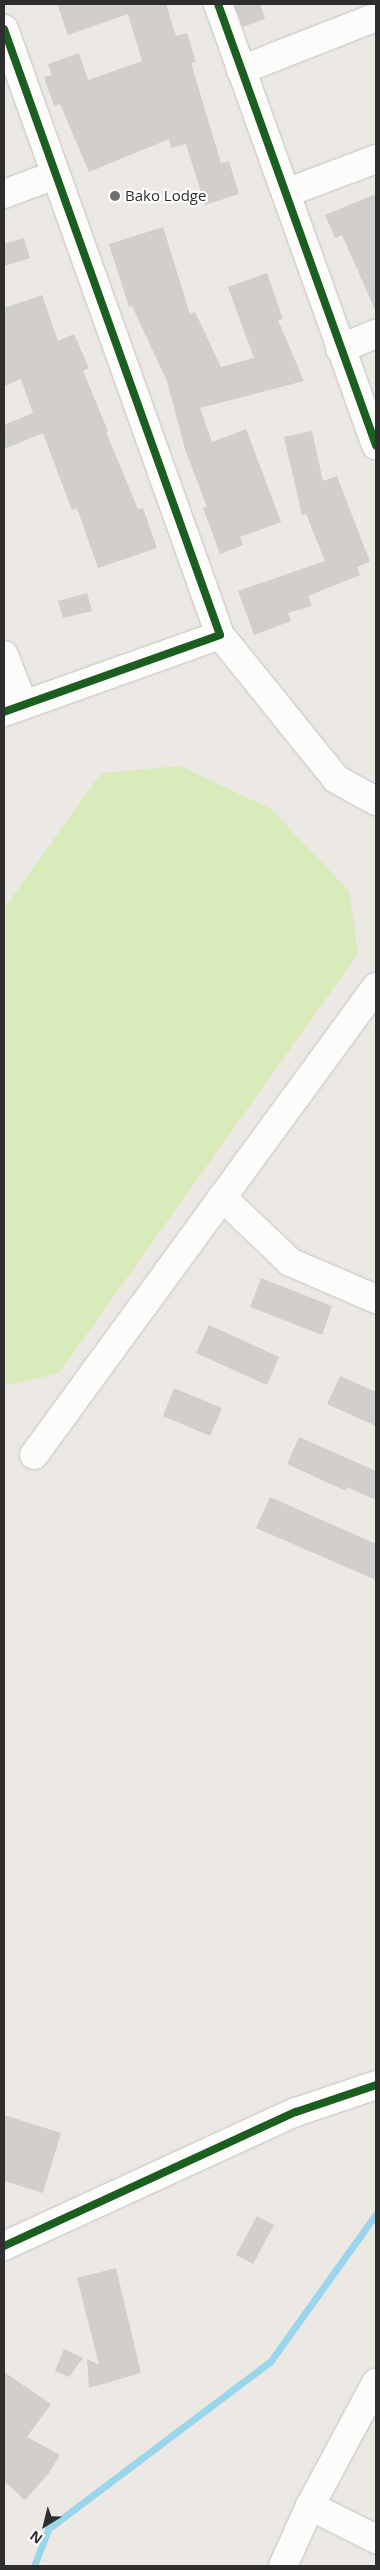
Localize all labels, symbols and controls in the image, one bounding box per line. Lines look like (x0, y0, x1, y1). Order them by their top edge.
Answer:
place label: Bako Lodge (125, 187, 206, 205)
marker: Bako Lodge (109, 190, 121, 202)
north arrow (20, 2500, 70, 2550)
text: N (26, 2527, 46, 2549)

